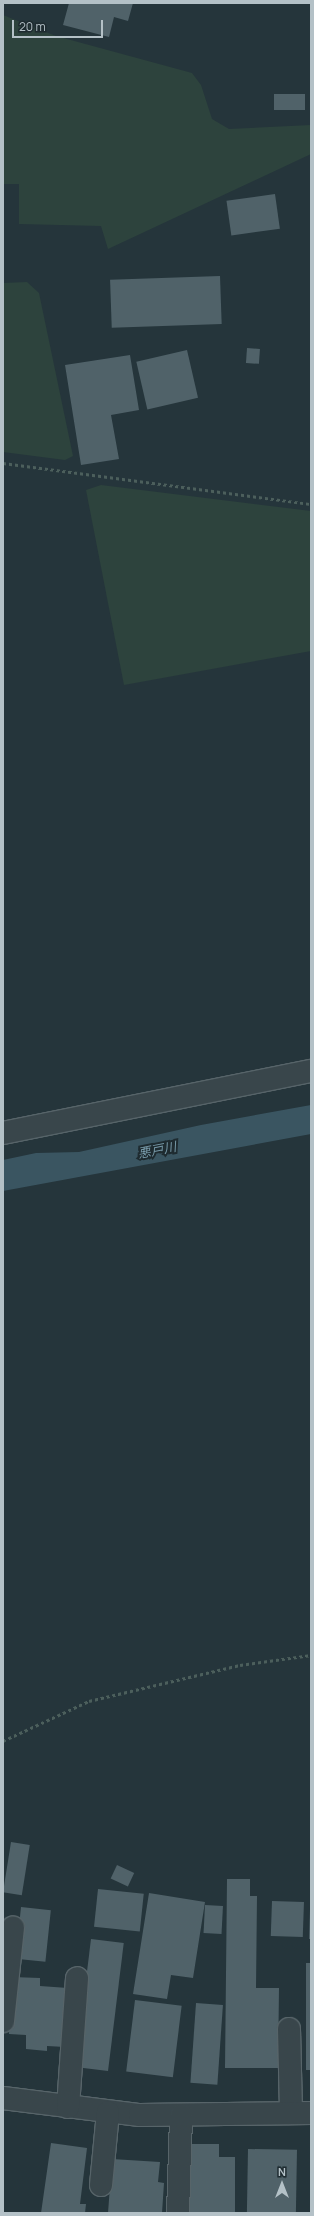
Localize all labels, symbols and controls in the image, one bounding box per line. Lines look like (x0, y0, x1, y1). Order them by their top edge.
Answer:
scale bar (14, 12, 105, 38)
text: 20 m (19, 18, 46, 35)
water label: 悪戸川 (136, 1139, 178, 1161)
north arrow (262, 2164, 302, 2204)
text: N (278, 2164, 286, 2179)

